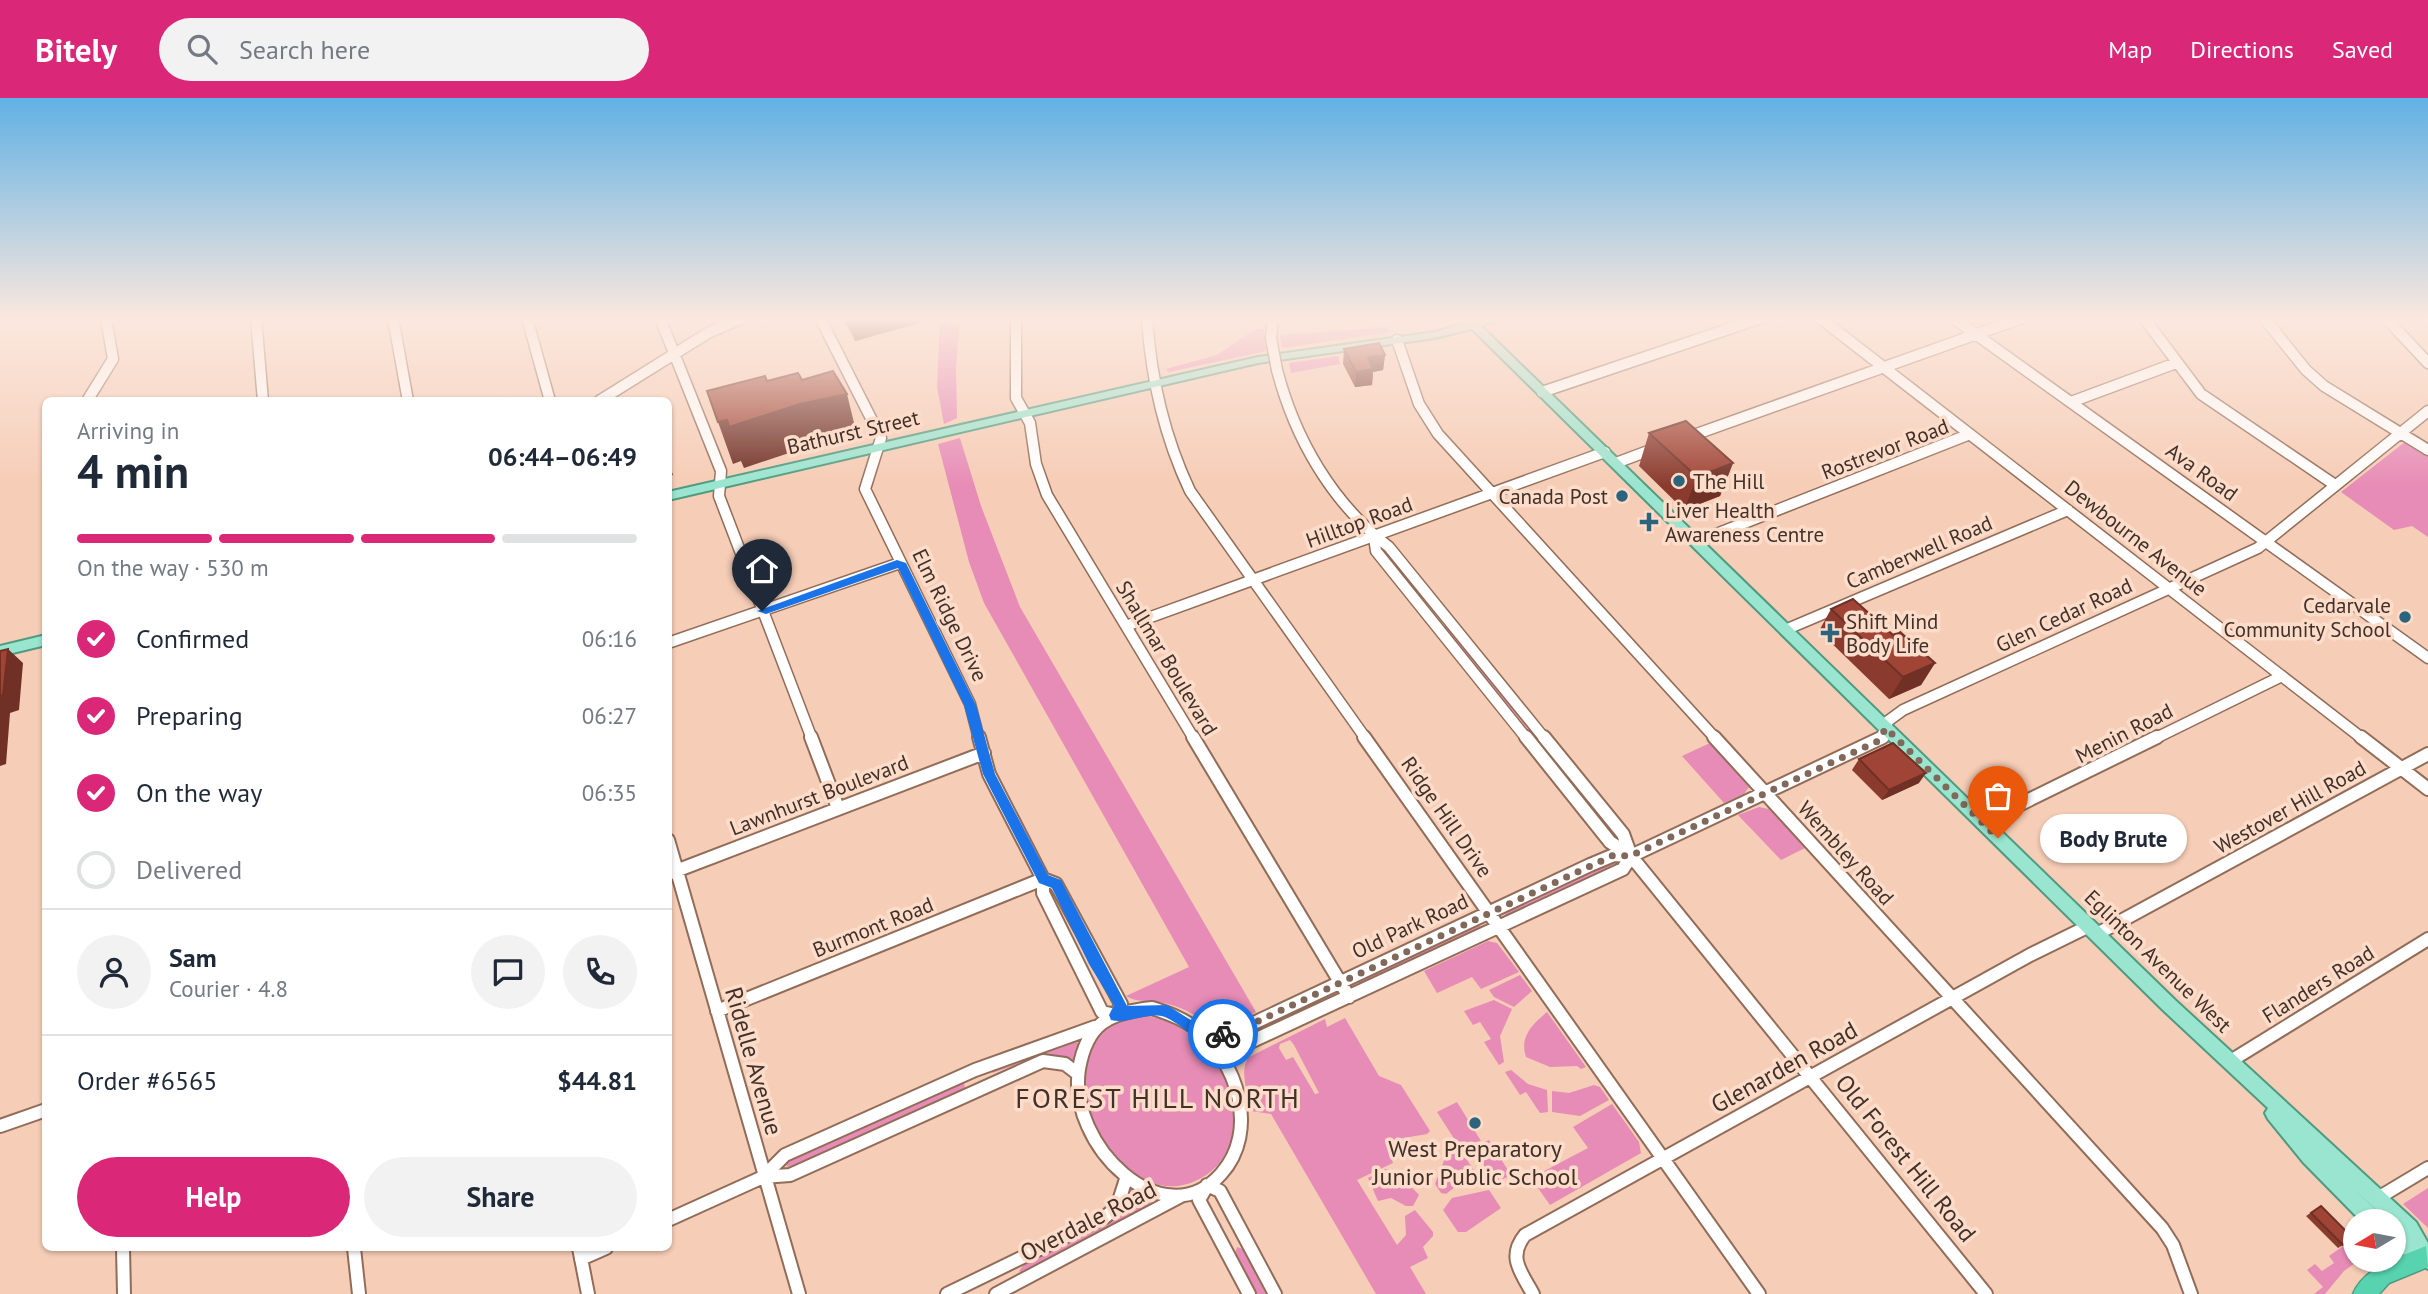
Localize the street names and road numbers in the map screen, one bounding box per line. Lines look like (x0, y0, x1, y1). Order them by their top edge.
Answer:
street label: Bathurst Street (784, 404, 922, 460)
street label: Rostrevor Road (1817, 412, 1953, 486)
street label: Ava Road (2161, 437, 2243, 507)
street label: Dewbourne Avenue (2059, 474, 2213, 602)
street label: Hilltop Road (1302, 490, 1416, 554)
street label: Camberwell Road (1842, 509, 1996, 595)
street label: Elm Ridge Drive (906, 544, 994, 686)
street label: Glen Cedar Road (1991, 572, 2137, 658)
street label: Shallmar Boulevard (1110, 576, 1224, 740)
street label: Menin Road (2071, 697, 2177, 769)
street label: Lawnhurst Boulevard (726, 748, 912, 842)
street label: Ridge Hill Drive (1395, 751, 1499, 883)
street label: Westover Hill Road (2209, 754, 2371, 860)
street label: Wembley Road (1792, 795, 1900, 911)
street label: Eglinton Avenue West (2079, 884, 2237, 1038)
street label: Old Park Road (1347, 887, 1473, 965)
street label: Burmont Road (809, 891, 937, 963)
street label: Flanders Road (2257, 939, 2379, 1029)
street label: Ridelle Avenue (718, 983, 790, 1139)
street label: Glenarden Road (1705, 1014, 1863, 1120)
street label: Old Forest Hill Road (1829, 1068, 1983, 1248)
street label: Overdale Road (1015, 1173, 1161, 1269)

